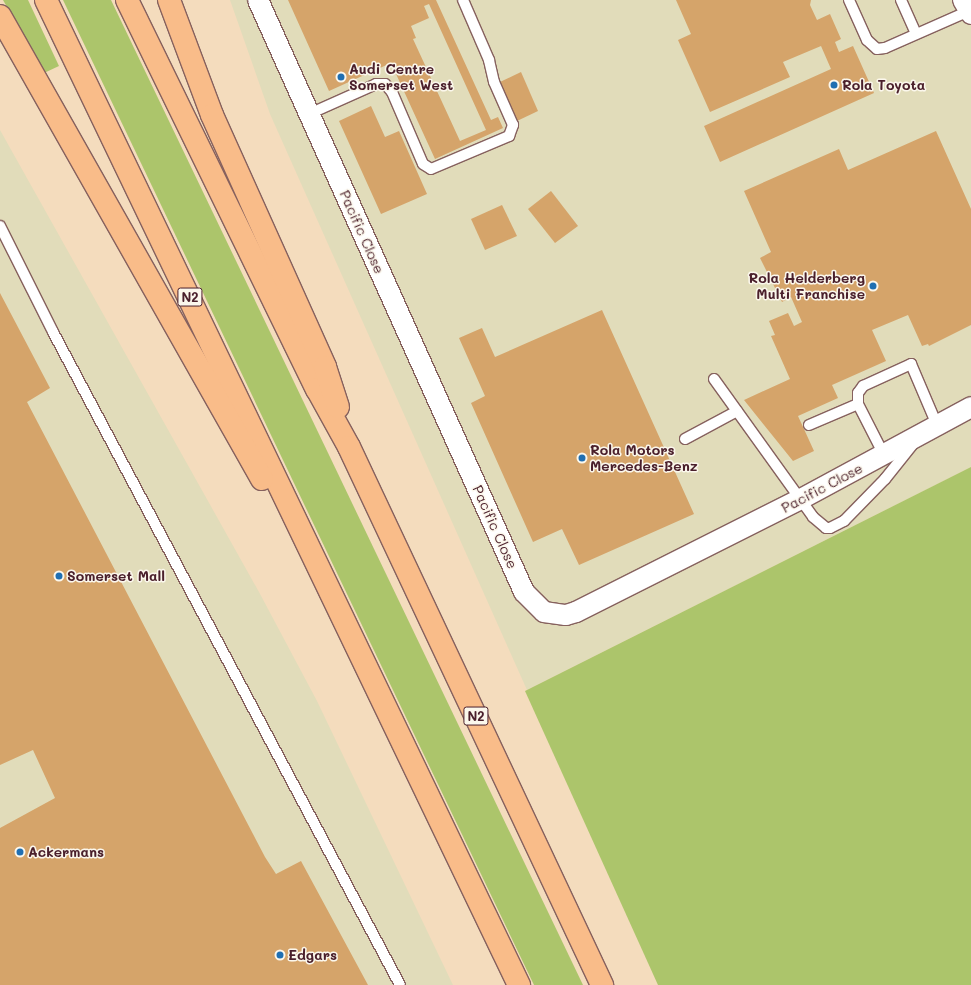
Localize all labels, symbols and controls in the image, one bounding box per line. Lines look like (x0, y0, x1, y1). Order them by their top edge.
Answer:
place label: Audi Centre Somerset West (349, 61, 453, 94)
marker: Audi Centre Somerset West (336, 72, 346, 82)
place label: Rola Toyota (842, 77, 925, 93)
marker: Rola Toyota (829, 80, 839, 90)
street label: Pacific Close (336, 188, 388, 276)
place label: Rola Helderberg Multi Franchise (749, 270, 865, 302)
marker: Rola Helderberg Multi Franchise (868, 281, 878, 291)
road number: N2 (177, 286, 203, 308)
place label: Rola Motors Mercedes-Benz (590, 442, 698, 474)
marker: Rola Motors Mercedes-Benz (577, 453, 587, 463)
street label: Pacific Close (779, 460, 865, 516)
street label: Pacific Close (469, 483, 521, 571)
place label: Somerset Mall (67, 568, 165, 584)
marker: Somerset Mall (54, 571, 64, 581)
road number: N2 (463, 705, 489, 727)
place label: Ackermans (28, 844, 104, 860)
marker: Ackermans (15, 847, 25, 857)
place label: Edgars (288, 947, 337, 963)
marker: Edgars (275, 950, 285, 960)

